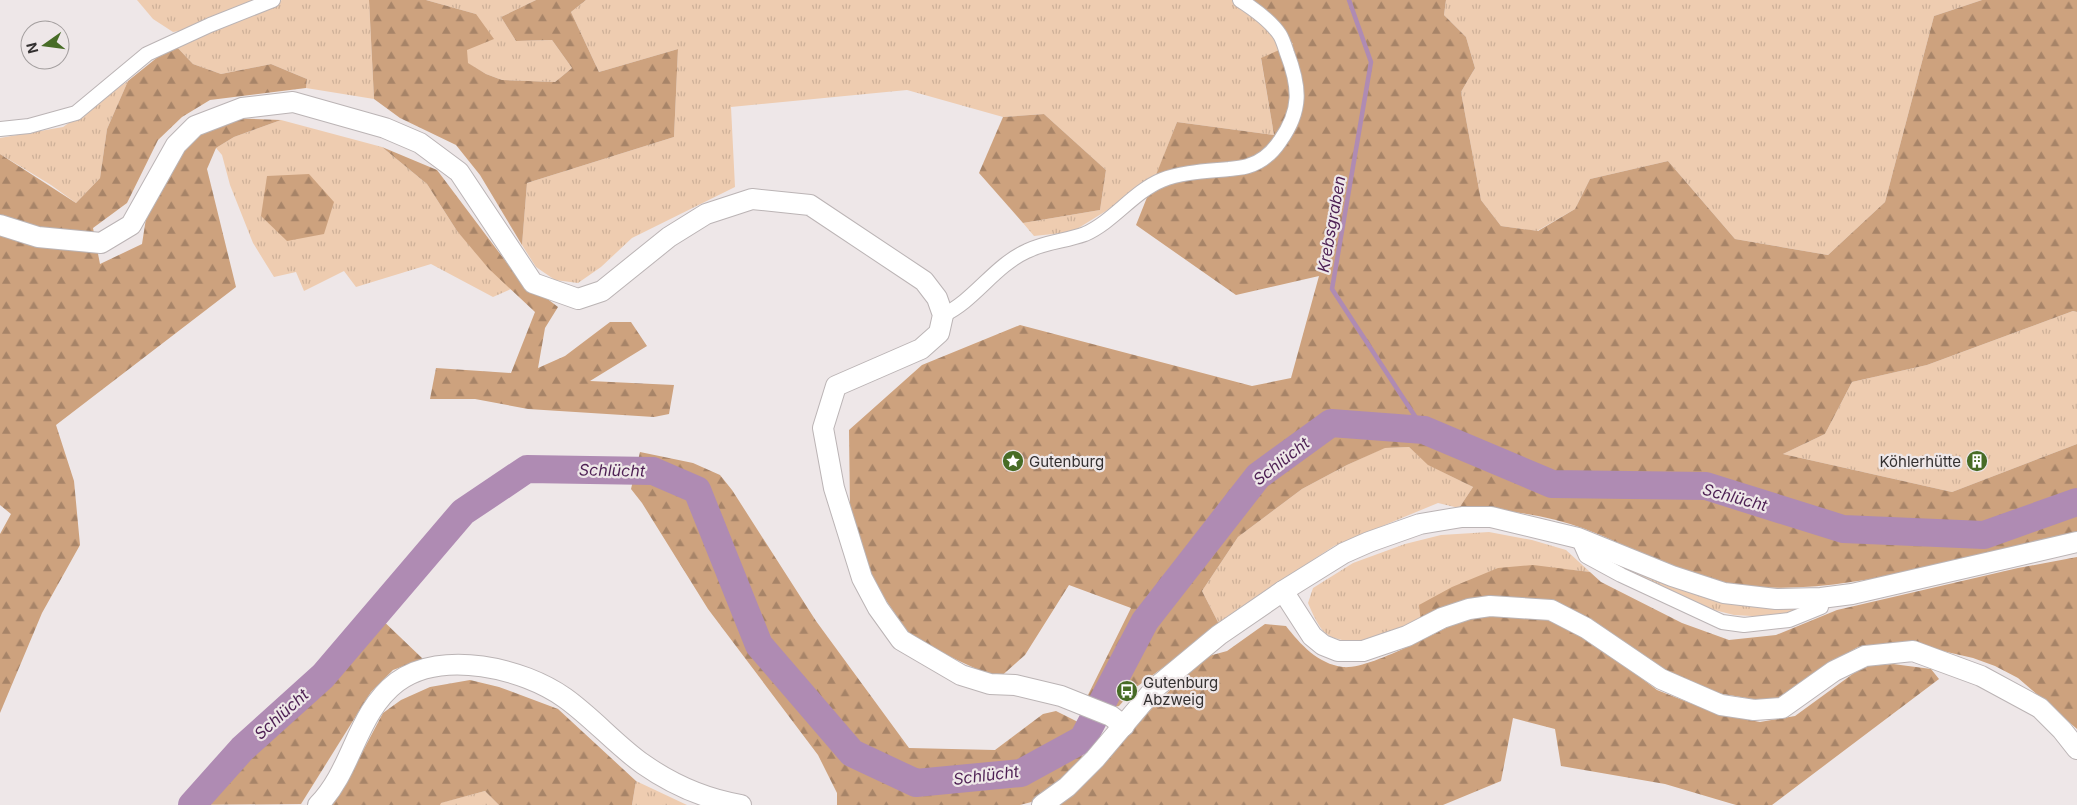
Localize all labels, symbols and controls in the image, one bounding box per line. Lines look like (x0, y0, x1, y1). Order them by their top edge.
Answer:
north arrow (20, 20, 70, 70)
text: N (22, 41, 41, 55)
water label: Krebsgraben (1313, 174, 1349, 274)
water label: Schlücht (1249, 432, 1314, 489)
place icon: Gutenburg (1001, 449, 1025, 473)
building icon: Köhlerhütte (1965, 449, 1989, 473)
place label: Gutenburg (1029, 452, 1104, 471)
place label: Köhlerhütte (1880, 452, 1961, 471)
water label: Schlücht (579, 459, 646, 481)
water label: Schlücht (1701, 479, 1770, 515)
place label: Gutenburg Abzweig (1143, 673, 1218, 709)
bus stop icon: Gutenburg Abzweig (1115, 679, 1139, 703)
water label: Schlücht (250, 684, 313, 744)
water label: Schlücht (952, 761, 1021, 789)

